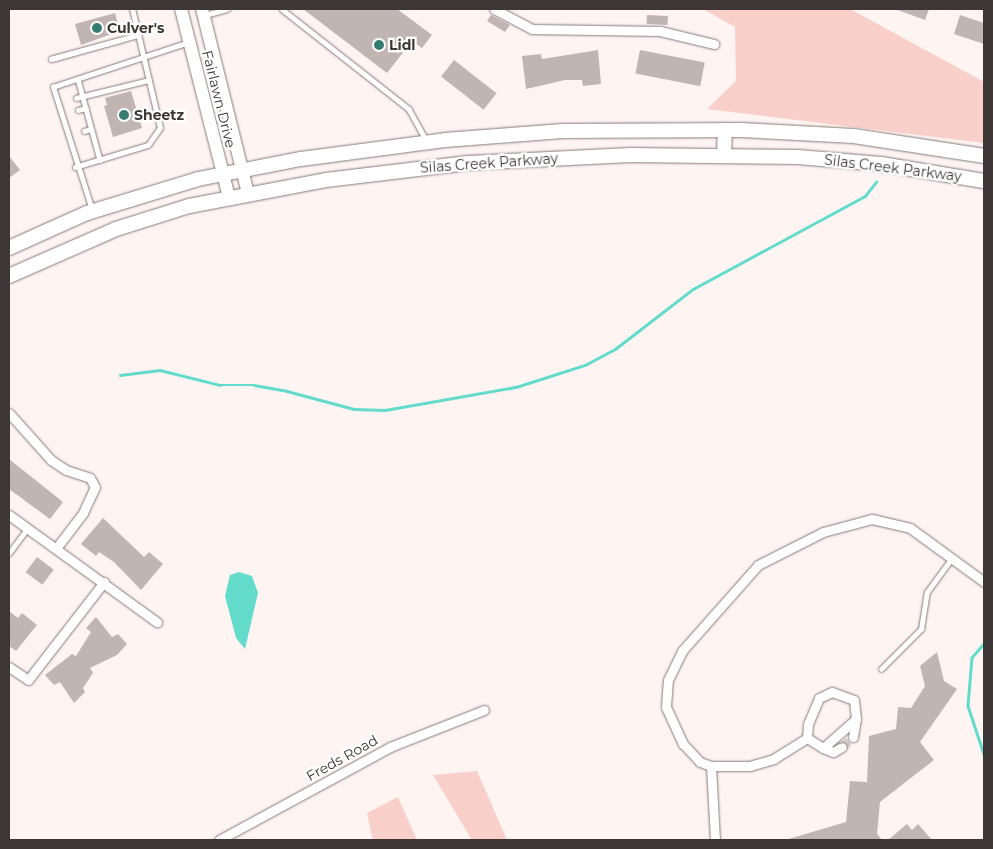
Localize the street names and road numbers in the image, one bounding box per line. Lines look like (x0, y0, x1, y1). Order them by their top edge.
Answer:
street label: Fairlawn Drive (199, 48, 239, 150)
street label: Silas Creek Parkway (419, 150, 559, 176)
street label: Silas Creek Parkway (823, 151, 963, 185)
street label: Freds Road (303, 731, 381, 785)

